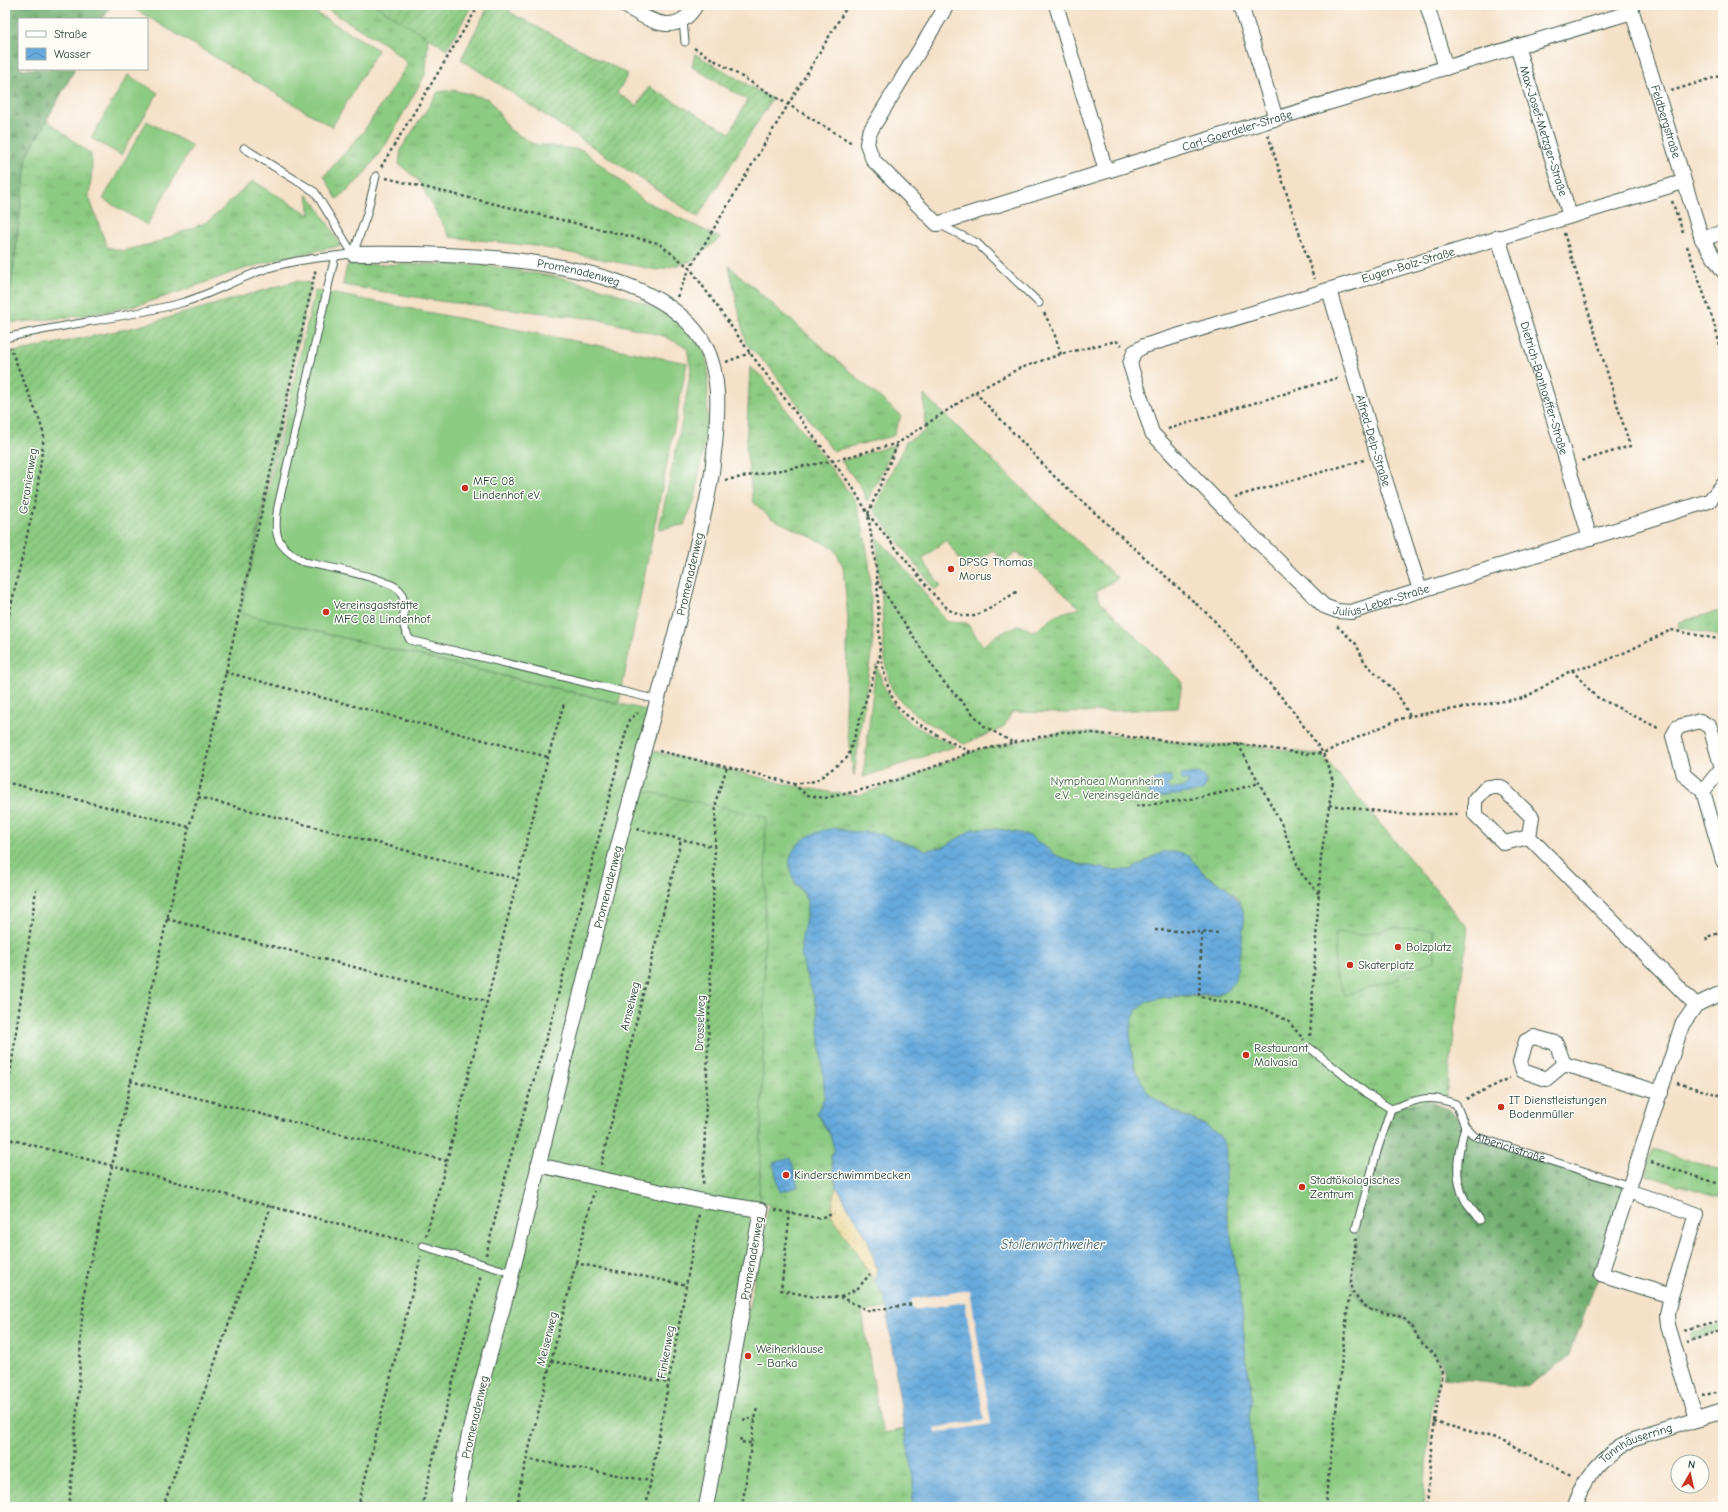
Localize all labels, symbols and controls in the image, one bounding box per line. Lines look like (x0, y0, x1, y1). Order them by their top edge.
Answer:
legend (18, 18, 148, 70)
text: Straße (54, 27, 87, 41)
text: Wasser (54, 47, 91, 61)
street label: Max-Josef-Metzger-Straße (1517, 64, 1570, 198)
street label: Feldbergstraße (1648, 83, 1684, 160)
street label: Carl-Goerdeler-Straße (1180, 107, 1294, 154)
street label: Eugen-Bolz-Straße (1360, 244, 1456, 286)
street label: Promenadenweg (536, 256, 622, 289)
street label: Dietrich-Bonhoeffer-Straße (1517, 320, 1571, 456)
street label: Alfred-Delp-Straße (1353, 393, 1394, 488)
street label: Geranienweg (16, 447, 40, 515)
place label: MFC 08 Lindenhof eV. (473, 474, 541, 502)
marker: MFC 08 Lindenhof eV. (460, 483, 470, 493)
street label: Promenadenweg (674, 531, 706, 617)
place label: DPSG Thomas Morus (959, 555, 1033, 583)
marker: DPSG Thomas Morus (946, 564, 956, 574)
street label: Julius-Leber-Straße (1331, 581, 1431, 619)
place label: Vereinsgaststätte MFC 08 Lindenhof (334, 598, 431, 626)
marker: Vereinsgaststätte MFC 08 Lindenhof (321, 607, 331, 617)
park label: Nymphaea Mannheim e.V. - Vereinsgelände (1050, 774, 1164, 802)
street label: Promenadenweg (591, 844, 625, 930)
place label: Bolzplatz (1406, 940, 1452, 954)
marker: Bolzplatz (1393, 942, 1403, 952)
place label: Skaterplatz (1358, 958, 1415, 972)
marker: Skaterplatz (1345, 960, 1355, 970)
street label: Amselweg (617, 980, 643, 1032)
street label: Drosselweg (692, 995, 708, 1051)
place label: Restaurant Malvasia (1254, 1041, 1309, 1069)
marker: Restaurant Malvasia (1241, 1050, 1251, 1060)
place label: IT Dienstleistungen Bodenmüller (1509, 1093, 1607, 1121)
marker: IT Dienstleistungen Bodenmüller (1496, 1102, 1506, 1112)
street label: Alberichstraße (1473, 1130, 1547, 1165)
place label: Kinderschwimmbecken (794, 1168, 911, 1182)
marker: Kinderschwimmbecken (781, 1170, 791, 1180)
place label: Stadtökologisches Zentrum (1310, 1173, 1400, 1201)
marker: Stadtökologisches Zentrum (1297, 1182, 1307, 1192)
street label: Promenadenweg (738, 1215, 766, 1301)
water label: Stollenwörthweiher (1001, 1237, 1106, 1252)
street label: Meisenweg (533, 1310, 561, 1368)
street label: Finkenweg (654, 1324, 678, 1380)
place label: Weiherklause – Barka (756, 1342, 823, 1370)
marker: Weiherklause – Barka (743, 1351, 753, 1361)
street label: Promenadenweg (459, 1374, 491, 1460)
street label: Tannhäuserring (1596, 1420, 1674, 1466)
north arrow (1670, 1454, 1710, 1494)
text: N (1687, 1458, 1696, 1472)

